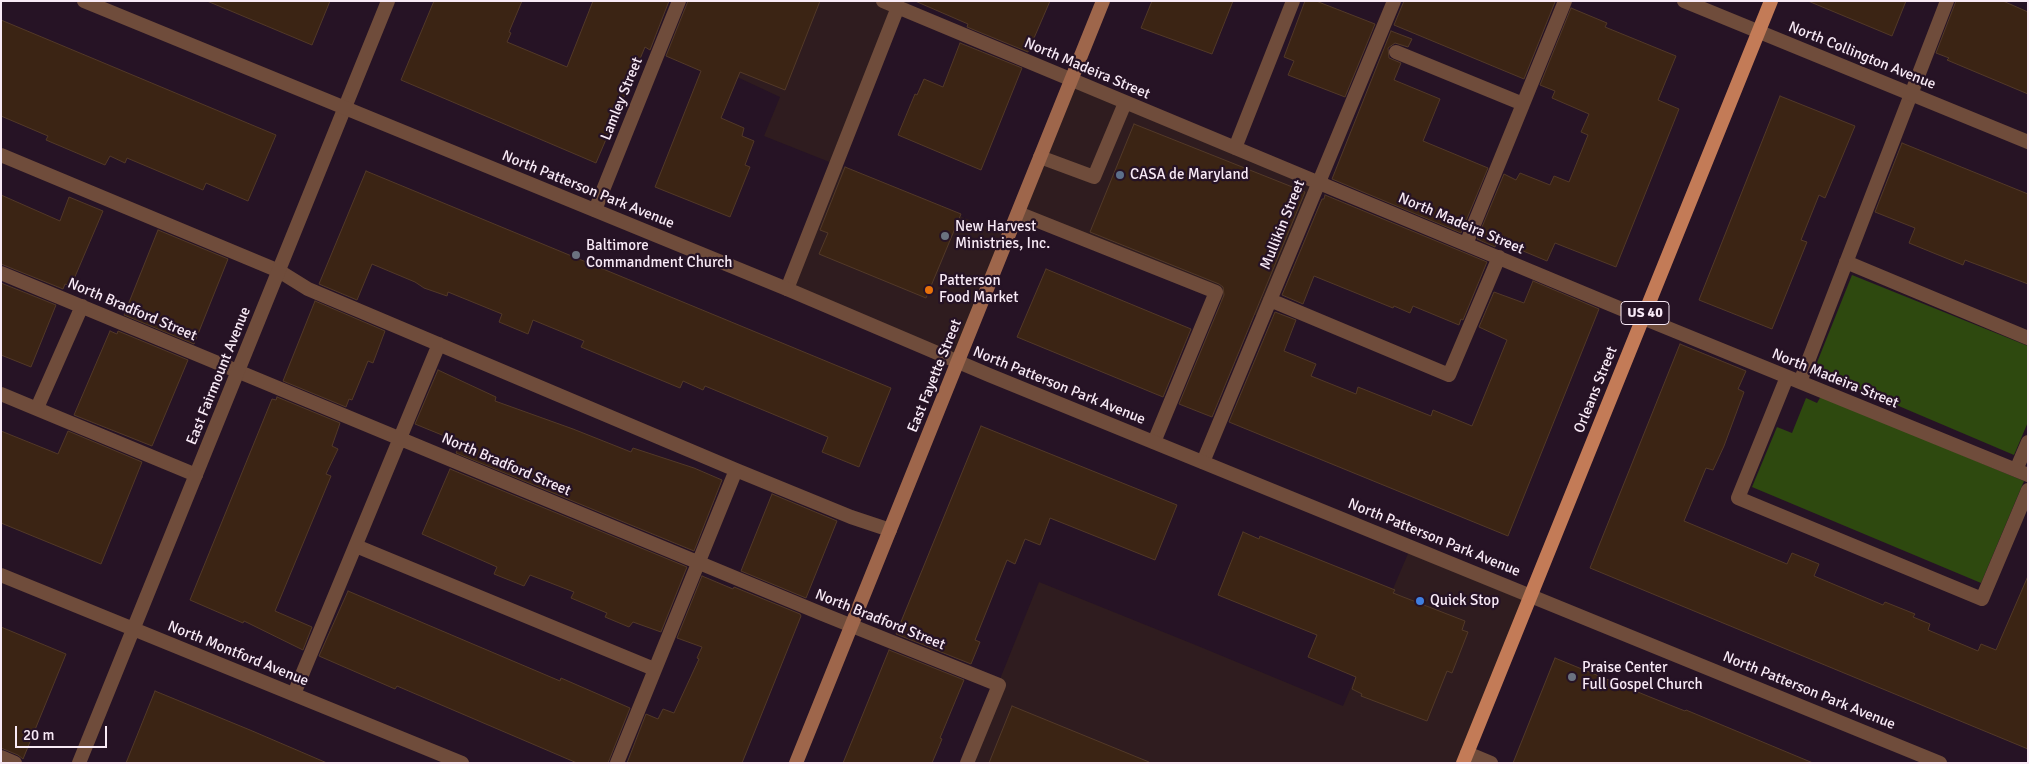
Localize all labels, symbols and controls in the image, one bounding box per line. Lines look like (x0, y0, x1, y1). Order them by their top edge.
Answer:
street label: North Collington Avenue (1786, 18, 1938, 94)
street label: North Madeira Street (1021, 34, 1153, 104)
street label: Lamley Street (597, 55, 647, 143)
street label: North Patterson Park Avenue (499, 147, 677, 233)
place label: CASA de Maryland (1130, 166, 1249, 184)
marker: CASA de Maryland (1114, 169, 1126, 181)
street label: Mullikin Street (1257, 178, 1309, 272)
street label: North Madeira Street (1395, 189, 1527, 259)
place label: New Harvest Ministries, Inc. (955, 218, 1050, 253)
marker: New Harvest Ministries, Inc. (939, 230, 951, 242)
place label: Baltimore Commandment Church (586, 237, 732, 272)
marker: Baltimore Commandment Church (570, 249, 582, 261)
place label: Patterson Food Market (939, 272, 1018, 307)
street label: North Bradford Street (65, 275, 199, 345)
marker: Patterson Food Market (923, 284, 935, 296)
road number: US 40 (1621, 302, 1669, 324)
street label: East Fairmount Avenue (183, 304, 255, 448)
street label: East Fayette Street (904, 317, 966, 435)
street label: North Patterson Park Avenue (970, 343, 1148, 429)
street label: Orleans Street (1570, 344, 1622, 436)
street label: North Madeira Street (1769, 345, 1901, 413)
street label: North Bradford Street (439, 430, 573, 500)
street label: North Patterson Park Avenue (1345, 495, 1523, 581)
street label: North Bradford Street (812, 586, 948, 654)
place label: Quick Stop (1430, 592, 1499, 610)
marker: Quick Stop (1414, 595, 1426, 607)
street label: North Montford Avenue (165, 617, 311, 691)
street label: North Patterson Park Avenue (1720, 648, 1898, 734)
place label: Praise Center Full Gospel Church (1582, 659, 1703, 694)
marker: Praise Center Full Gospel Church (1566, 671, 1578, 683)
scale bar (18, 716, 110, 748)
text: 20 m (23, 726, 54, 744)

